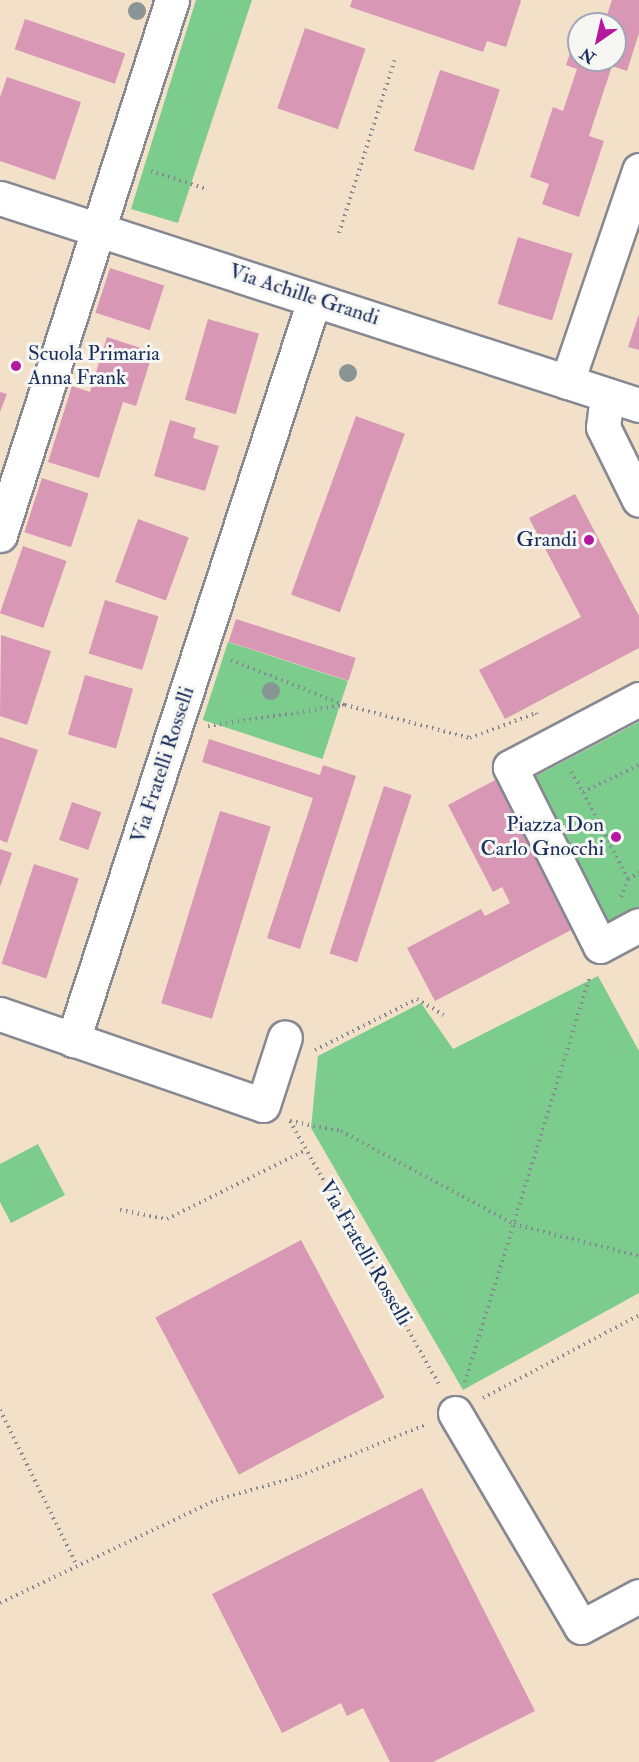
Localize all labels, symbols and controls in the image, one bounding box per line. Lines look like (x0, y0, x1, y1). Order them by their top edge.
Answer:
north arrow (567, 12, 627, 72)
text: N (577, 43, 600, 68)
street label: Via Achille Grandi (226, 259, 382, 331)
place label: Scuola Primaria Anna Frank (28, 341, 160, 391)
marker: Scuola Primaria Anna Frank (9, 359, 23, 373)
place label: Grandi (516, 527, 577, 553)
marker: Grandi (582, 533, 596, 547)
street label: Via Fratelli Rosselli (126, 683, 200, 847)
place label: Piazza Don Carlo Gnocchi (481, 812, 604, 862)
marker: Piazza Don Carlo Gnocchi (609, 830, 623, 844)
street label: Via Fratelli Rosselli (313, 1176, 417, 1330)

